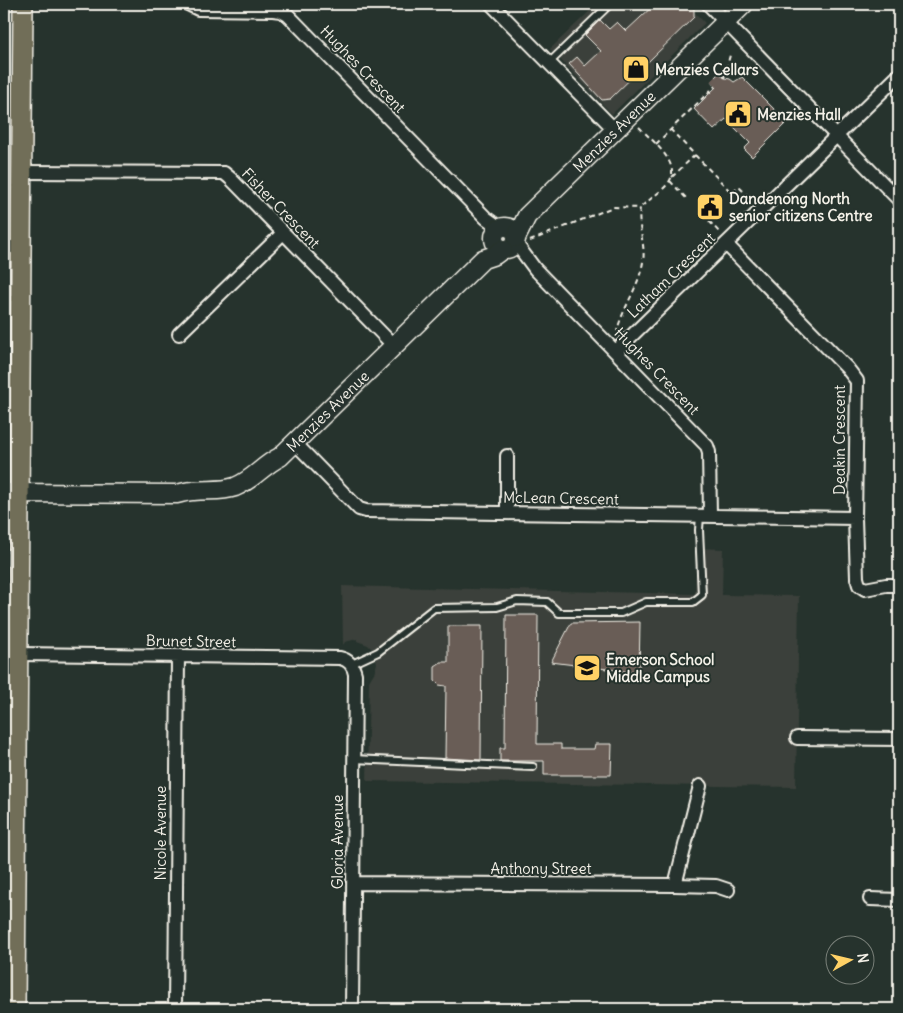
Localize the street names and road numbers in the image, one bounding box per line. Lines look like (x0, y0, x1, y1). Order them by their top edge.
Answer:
street label: Hughes Crescent (316, 21, 410, 117)
street label: Menzies Avenue (568, 87, 659, 176)
street label: Fisher Crescent (238, 164, 324, 252)
street label: Latham Crescent (623, 228, 719, 322)
street label: Hughes Crescent (610, 323, 704, 419)
street label: Menzies Avenue (282, 366, 373, 455)
street label: Deakin Crescent (830, 385, 849, 495)
street label: McLean Crescent (503, 487, 619, 509)
street label: Brunet Street (146, 631, 236, 651)
street label: Nicole Avenue (151, 786, 170, 880)
street label: Gloria Avenue (328, 795, 347, 889)
street label: Anthony Street (490, 859, 592, 878)

